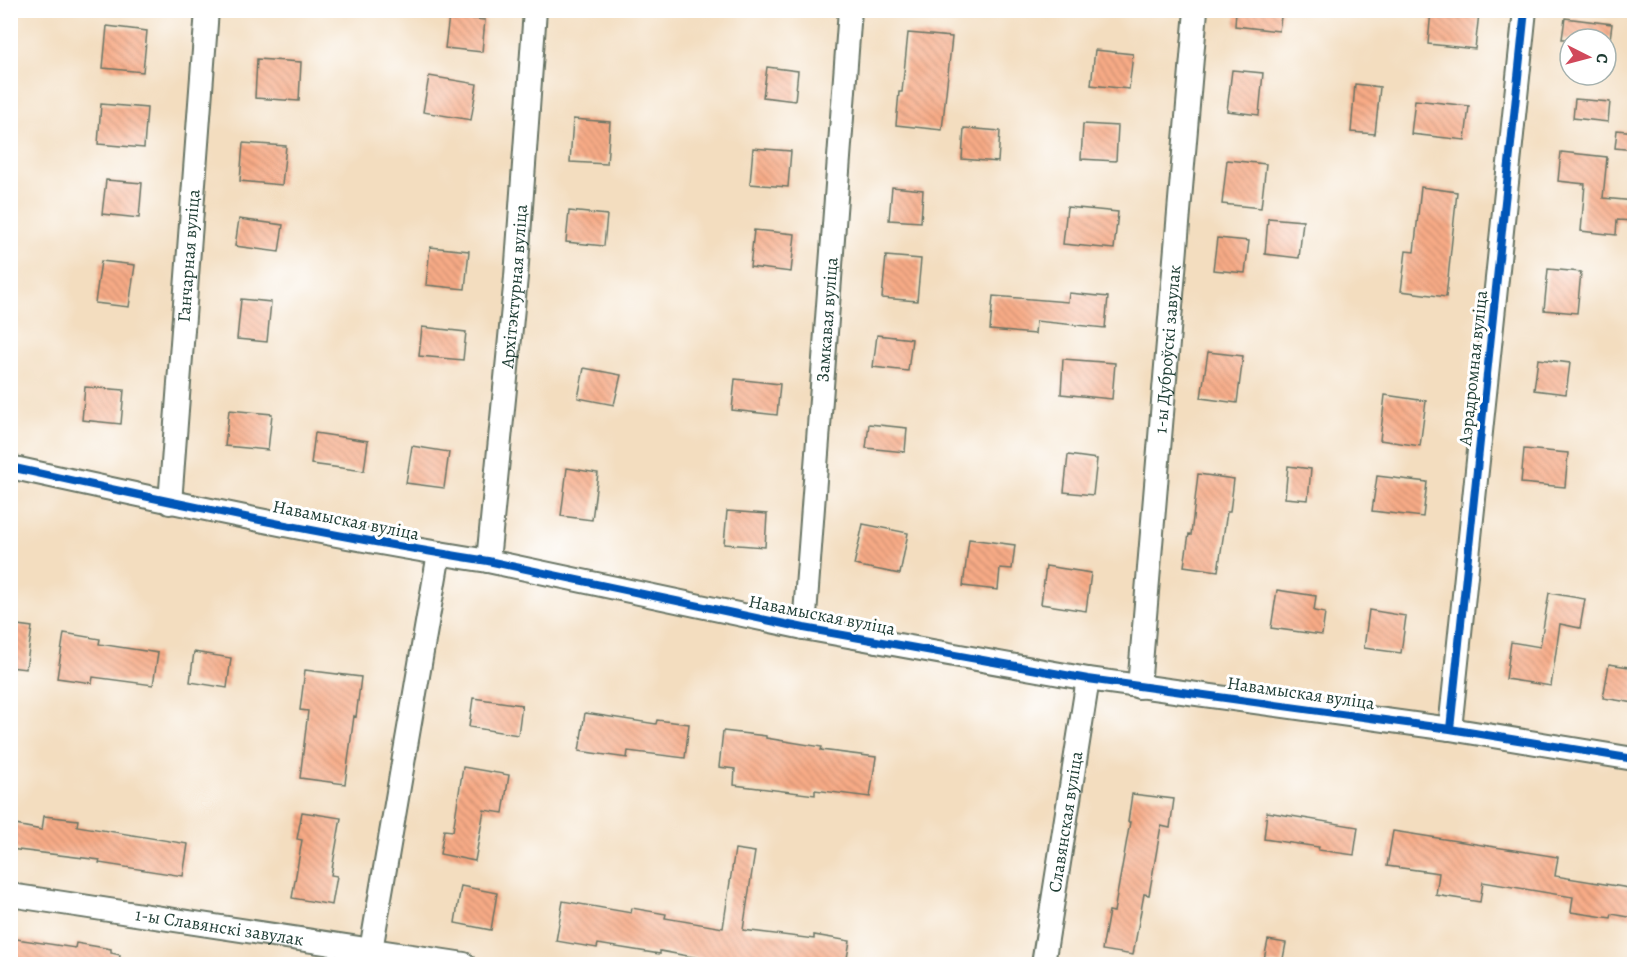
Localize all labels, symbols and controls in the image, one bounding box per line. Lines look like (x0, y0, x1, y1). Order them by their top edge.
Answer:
north arrow (1558, 27, 1618, 87)
text: С (1590, 52, 1613, 65)
street label: Ганчарная вуліца (172, 188, 206, 323)
street label: Архітэктурная вуліца (495, 203, 533, 370)
street label: Замкавая вуліца (810, 256, 844, 383)
street label: 1-ы Дуброўскі завулак (1148, 264, 1186, 434)
street label: Аэрадромная вуліца (1453, 288, 1493, 448)
street label: Навамыская вуліца (271, 494, 422, 546)
street label: Навамыская вуліца (747, 589, 898, 641)
street label: Навамыская вуліца (1226, 671, 1377, 715)
street label: Славянская вуліца (1042, 749, 1089, 894)
street label: 1-ы Славянскі завулак (134, 902, 305, 951)

